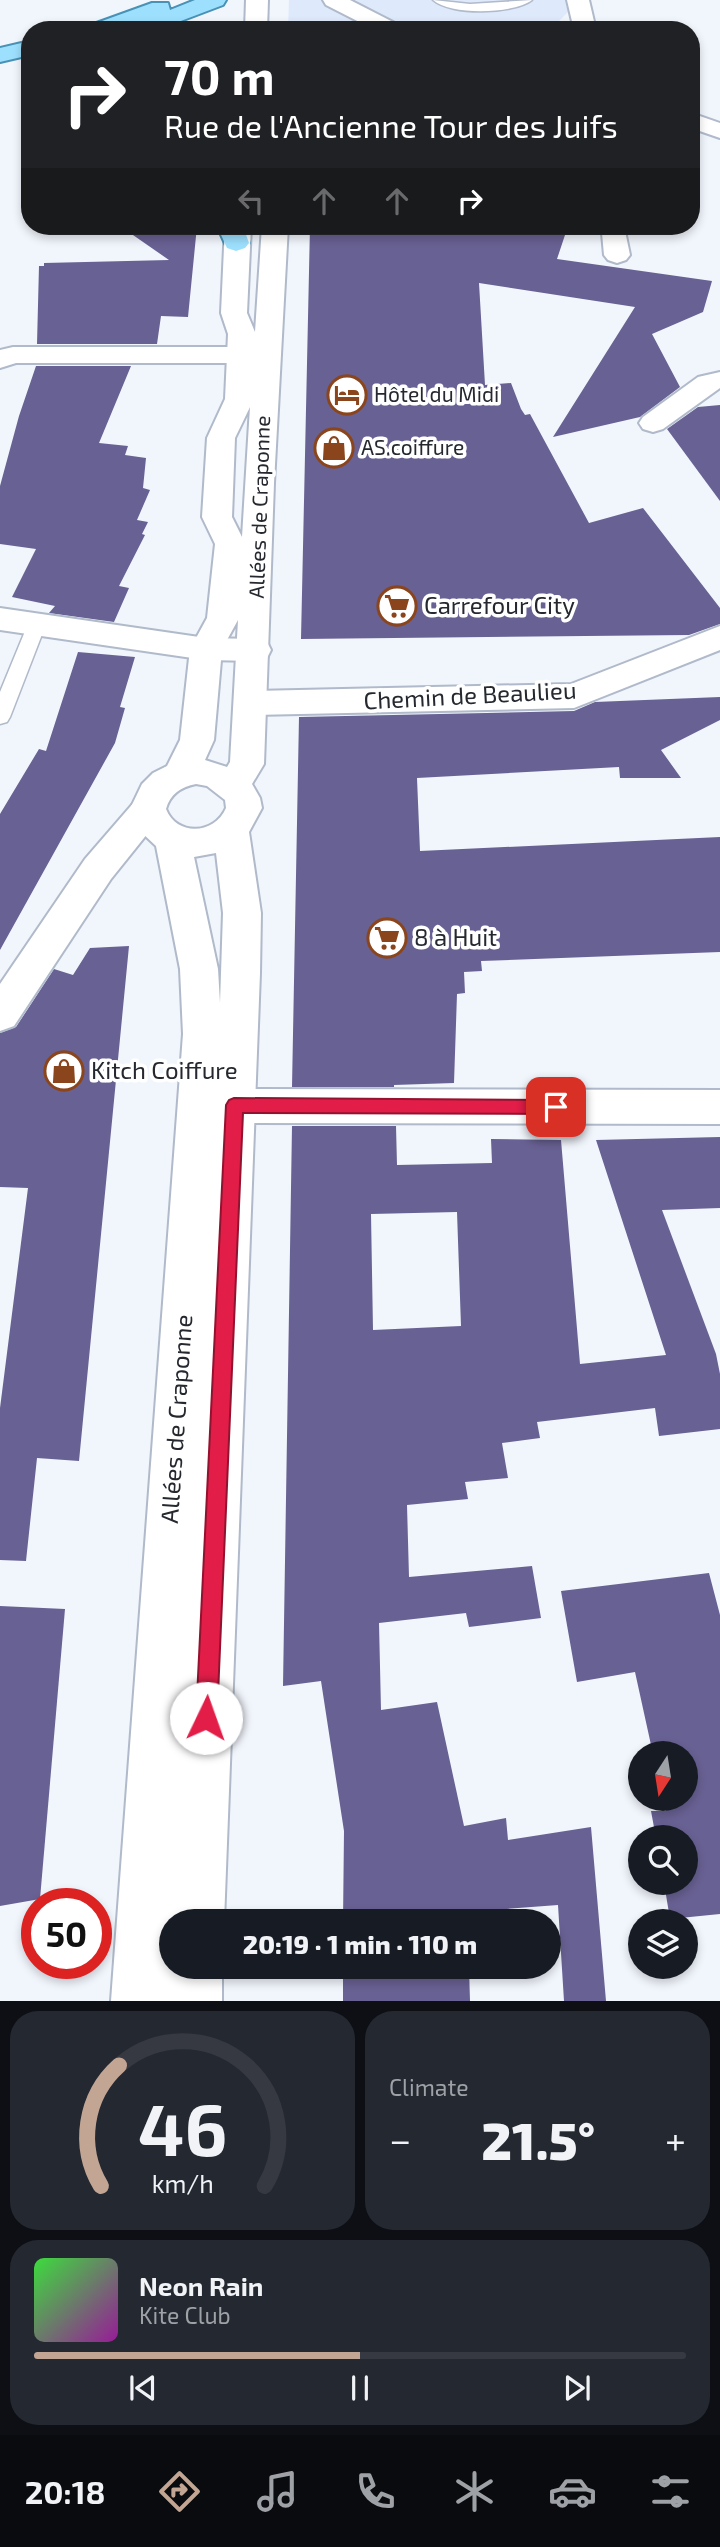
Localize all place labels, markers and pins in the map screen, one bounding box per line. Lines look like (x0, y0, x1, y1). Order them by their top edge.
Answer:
hotel icon: Hôtel du Midi (326, 374, 368, 416)
place label: Hôtel du Midi (374, 381, 499, 406)
shop icon: AS.coiffure (313, 427, 355, 469)
place label: AS.coiffure (361, 434, 464, 459)
supermarket icon: Carrefour City (376, 585, 418, 627)
place label: Carrefour City (424, 590, 575, 619)
supermarket icon: 8 à Huit (366, 917, 408, 959)
place label: 8 à Huit (414, 922, 497, 951)
shop icon: Kitch Coiffure (43, 1050, 85, 1092)
place label: Kitch Coiffure (91, 1055, 238, 1084)
pin (526, 1077, 586, 1137)

